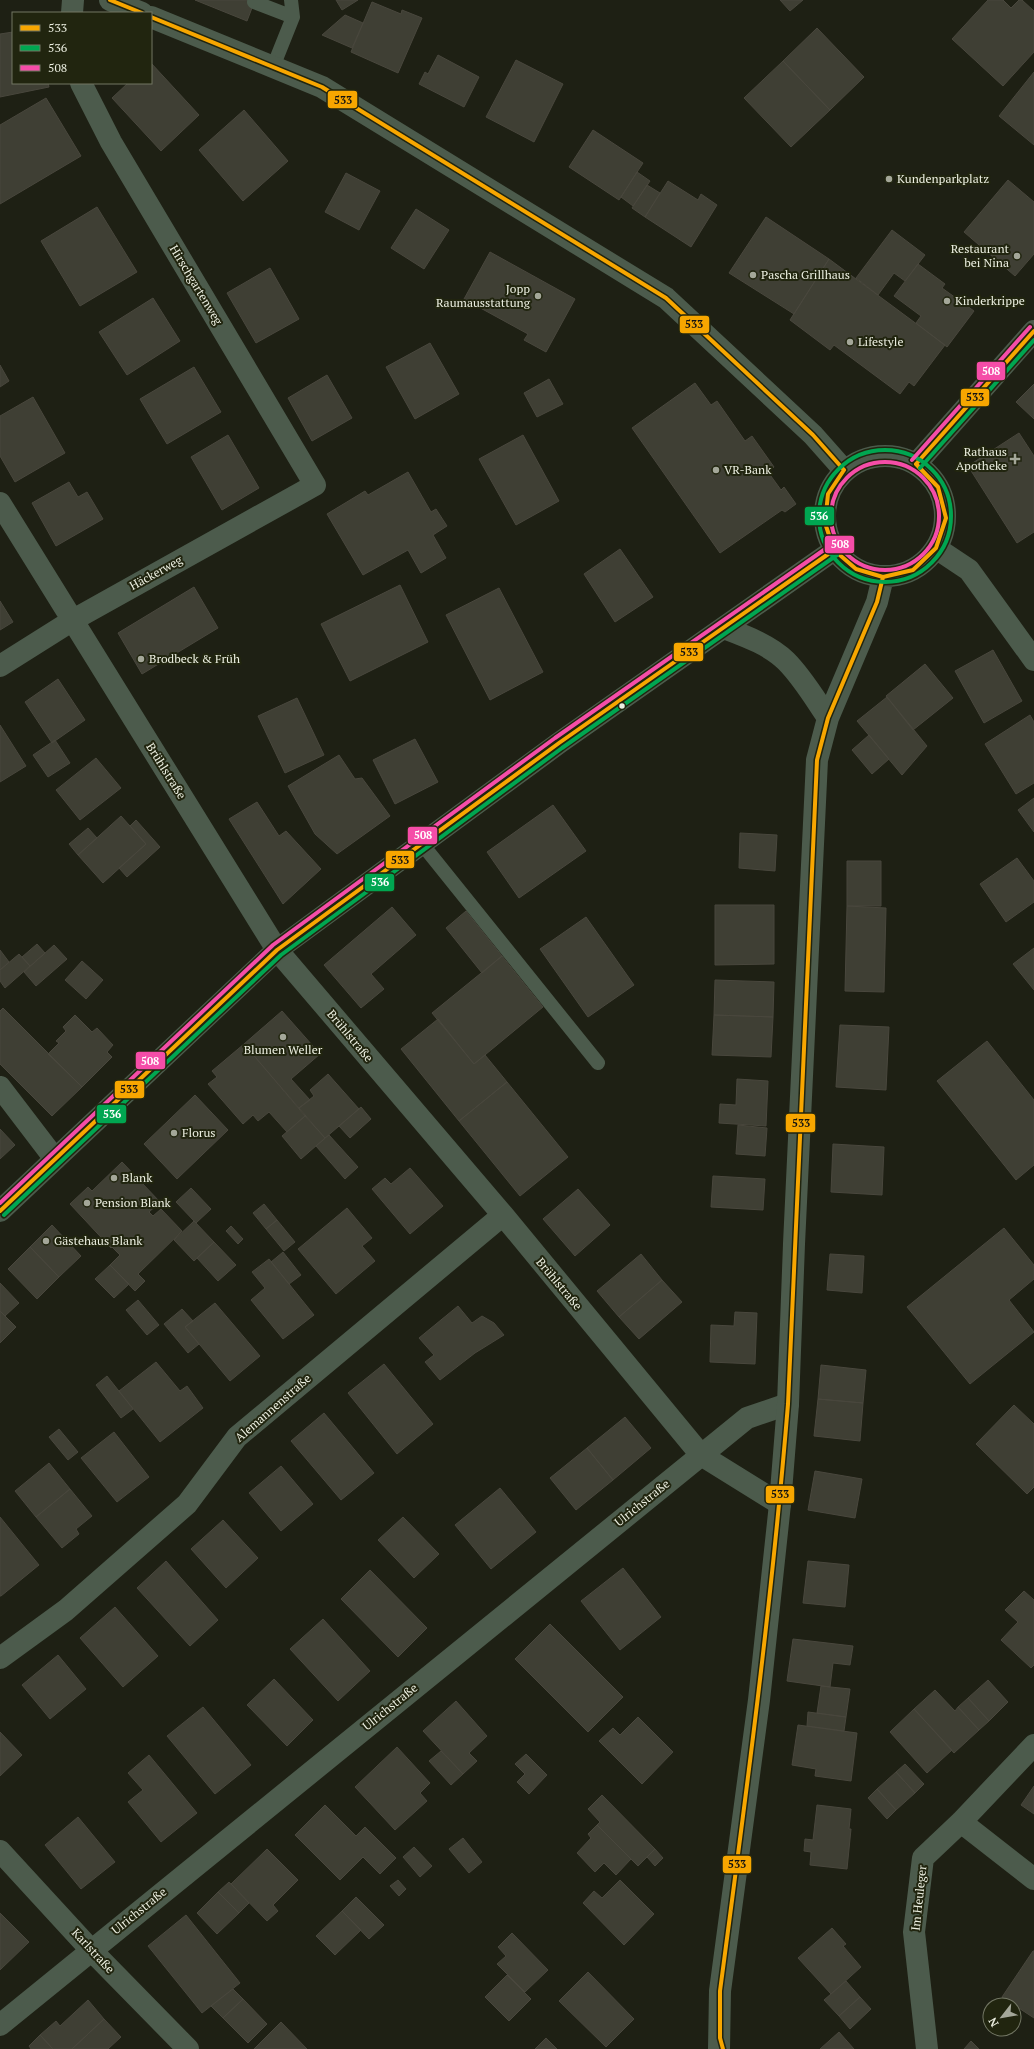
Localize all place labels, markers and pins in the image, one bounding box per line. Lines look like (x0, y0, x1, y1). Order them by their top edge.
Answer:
place label: Kundenparkplatz (897, 171, 989, 186)
marker: Kundenparkplatz (884, 174, 894, 184)
place label: Restaurant bei Nina (951, 241, 1010, 270)
marker: Restaurant bei Nina (1012, 251, 1022, 261)
place label: Pascha Grillhaus (761, 267, 850, 282)
marker: Pascha Grillhaus (748, 270, 758, 280)
place label: Jopp Raumausstattung (436, 281, 531, 310)
marker: Jopp Raumausstattung (533, 291, 543, 301)
place label: Kinderkrippe (955, 293, 1025, 308)
marker: Kinderkrippe (942, 296, 952, 306)
place label: Lifestyle (858, 334, 903, 349)
marker: Lifestyle (845, 337, 855, 347)
place label: Rathaus Apotheke (956, 444, 1007, 473)
marker: Rathaus Apotheke (1010, 454, 1020, 464)
place label: VR-Bank (724, 462, 772, 477)
marker: VR-Bank (711, 465, 721, 475)
place label: Brodbeck & Früh (149, 651, 240, 666)
marker: Brodbeck & Früh (136, 654, 146, 664)
unlabelled marker (617, 701, 627, 711)
marker: Blumen Weller (278, 1032, 288, 1042)
place label: Blumen Weller (244, 1042, 323, 1057)
place label: Florus (182, 1125, 215, 1140)
marker: Florus (169, 1128, 179, 1138)
place label: Blank (122, 1170, 153, 1185)
marker: Blank (109, 1173, 119, 1183)
place label: Pension Blank (95, 1195, 172, 1210)
marker: Pension Blank (82, 1198, 92, 1208)
place label: Gästehaus Blank (54, 1233, 143, 1248)
marker: Gästehaus Blank (41, 1236, 51, 1246)

